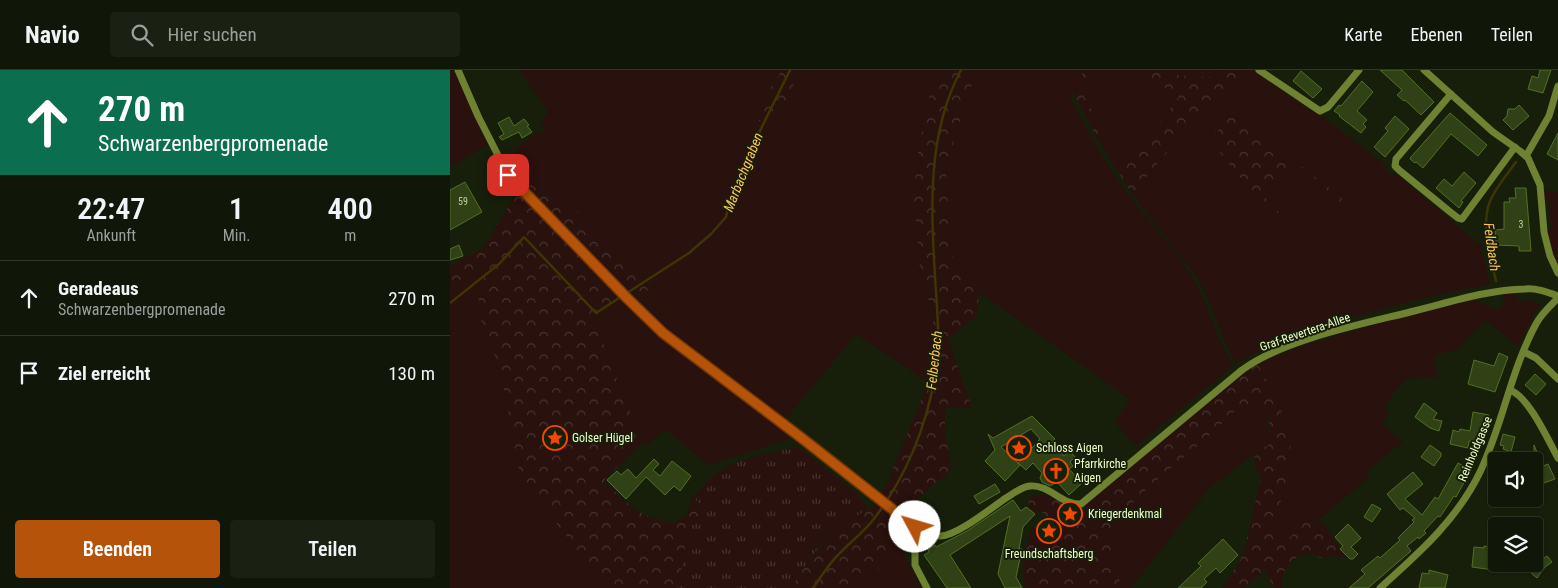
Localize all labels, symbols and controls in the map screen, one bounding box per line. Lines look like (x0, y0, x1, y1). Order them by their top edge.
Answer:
search box (110, 12, 460, 57)
text: Navio (25, 21, 80, 49)
icon: search (128, 21, 156, 49)
text: Hier suchen (168, 23, 257, 46)
text: Karte (1344, 24, 1383, 45)
text: Ebenen (1411, 24, 1463, 45)
text: Teilen (1491, 24, 1533, 45)
text: 270 m (98, 89, 185, 130)
icon: ahead (15, 90, 80, 155)
water label: Marbachgraben (720, 130, 766, 214)
text: Schwarzenbergpromenade (98, 131, 328, 156)
pin (487, 154, 529, 196)
icon: arrive (494, 161, 522, 189)
text: 22:47 (77, 191, 145, 226)
text: 1 (229, 191, 244, 226)
text: 400 (328, 191, 373, 226)
house number: 59 (458, 196, 468, 207)
house number: 3 (1519, 219, 1524, 230)
water label: Feldbach (1481, 222, 1503, 272)
text: Ankunft (87, 226, 136, 245)
text: Min. (223, 226, 250, 245)
text: m (344, 226, 356, 245)
text: Geradeaus (58, 277, 139, 300)
icon: ahead (15, 284, 43, 312)
text: 270 m (388, 287, 435, 310)
text: Schwarzenbergpromenade (58, 300, 226, 319)
street label: Graf-Revertera-Allee (1258, 310, 1352, 354)
water label: Felberbach (923, 330, 945, 390)
icon: arrive (15, 359, 43, 387)
text: Ziel erreicht (58, 362, 150, 385)
text: 130 m (388, 362, 435, 385)
street label: Reinholdgasse (1455, 414, 1495, 484)
place icon: Golser Hügel (542, 425, 568, 451)
place label: Golser Hügel (572, 431, 633, 445)
place icon: Schloss Aigen (1006, 435, 1032, 461)
place label: Schloss Aigen (1036, 441, 1103, 455)
map controls (1488, 452, 1543, 572)
button: sound (1488, 452, 1543, 507)
place label: Pfarrkirche Aigen (1074, 457, 1127, 485)
church icon: Pfarrkirche Aigen (1043, 458, 1069, 484)
position arrow (888, 500, 940, 552)
place icon: Kriegerdenkmal (1057, 501, 1083, 527)
place label: Kriegerdenkmal (1088, 507, 1162, 521)
button: layers (1488, 517, 1543, 572)
place icon: Freundschaftsberg (1036, 518, 1062, 544)
button: Beenden (15, 520, 220, 578)
button: Teilen (230, 520, 435, 578)
place label: Freundschaftsberg (1005, 547, 1093, 561)

